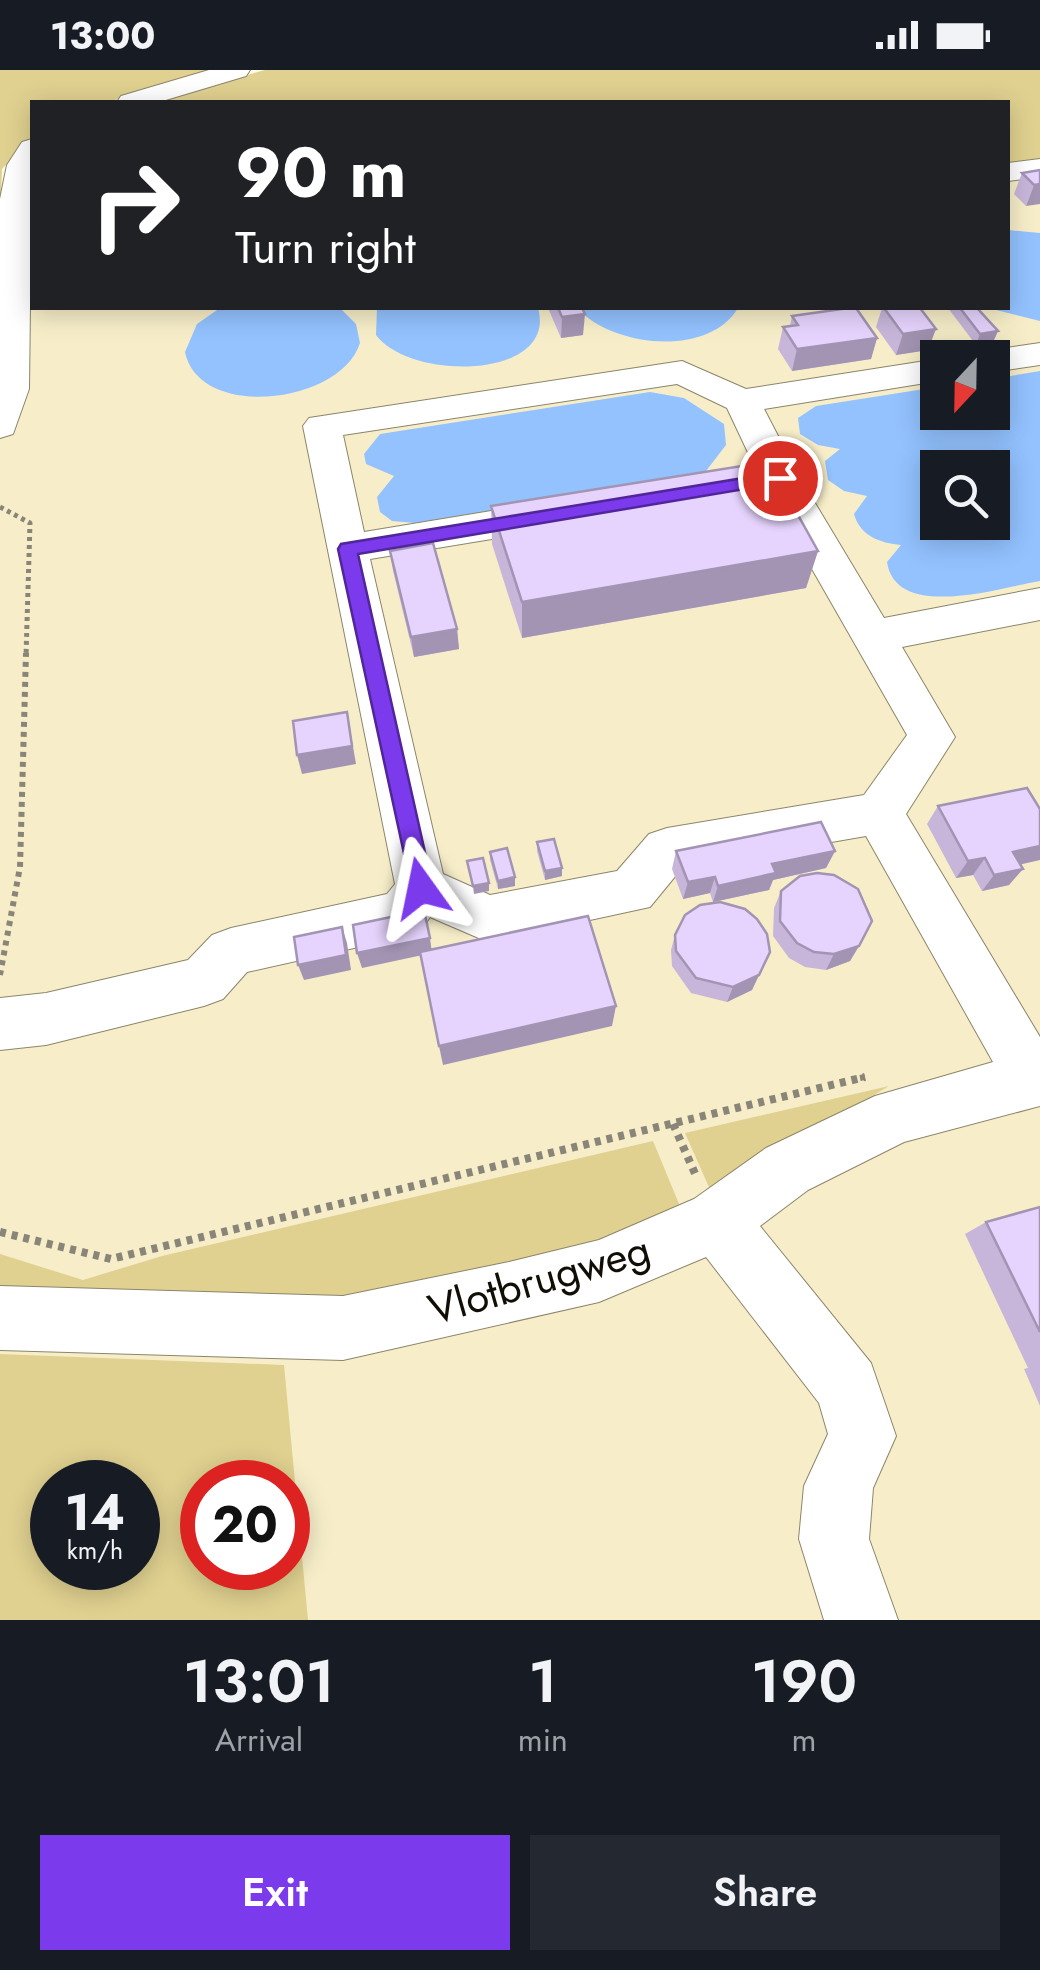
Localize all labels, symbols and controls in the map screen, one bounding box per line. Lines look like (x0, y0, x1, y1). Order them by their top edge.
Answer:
text: 13:00 (50, 8, 156, 63)
text: 90 m (235, 122, 407, 223)
icon: right (70, 140, 200, 270)
text: Turn right (235, 215, 416, 280)
north arrow (920, 340, 1010, 430)
map controls (920, 340, 1010, 540)
pin (738, 436, 823, 521)
button: search (920, 450, 1010, 540)
icon: arrive (753, 451, 808, 506)
position arrow (369, 836, 473, 940)
street label: Vlotbrugweg (421, 1219, 657, 1340)
speed limit sign: 20 (180, 1460, 310, 1590)
text: 14 (65, 1476, 125, 1549)
text: km/h (67, 1532, 123, 1568)
text: 13:01 (183, 1638, 335, 1725)
text: 1 (528, 1638, 558, 1725)
text: 190 (751, 1638, 857, 1725)
text: Arrival (215, 1717, 303, 1763)
text: min (518, 1717, 568, 1763)
text: m (791, 1717, 816, 1763)
button: Exit (40, 1835, 510, 1950)
button: Share (530, 1835, 1000, 1950)

